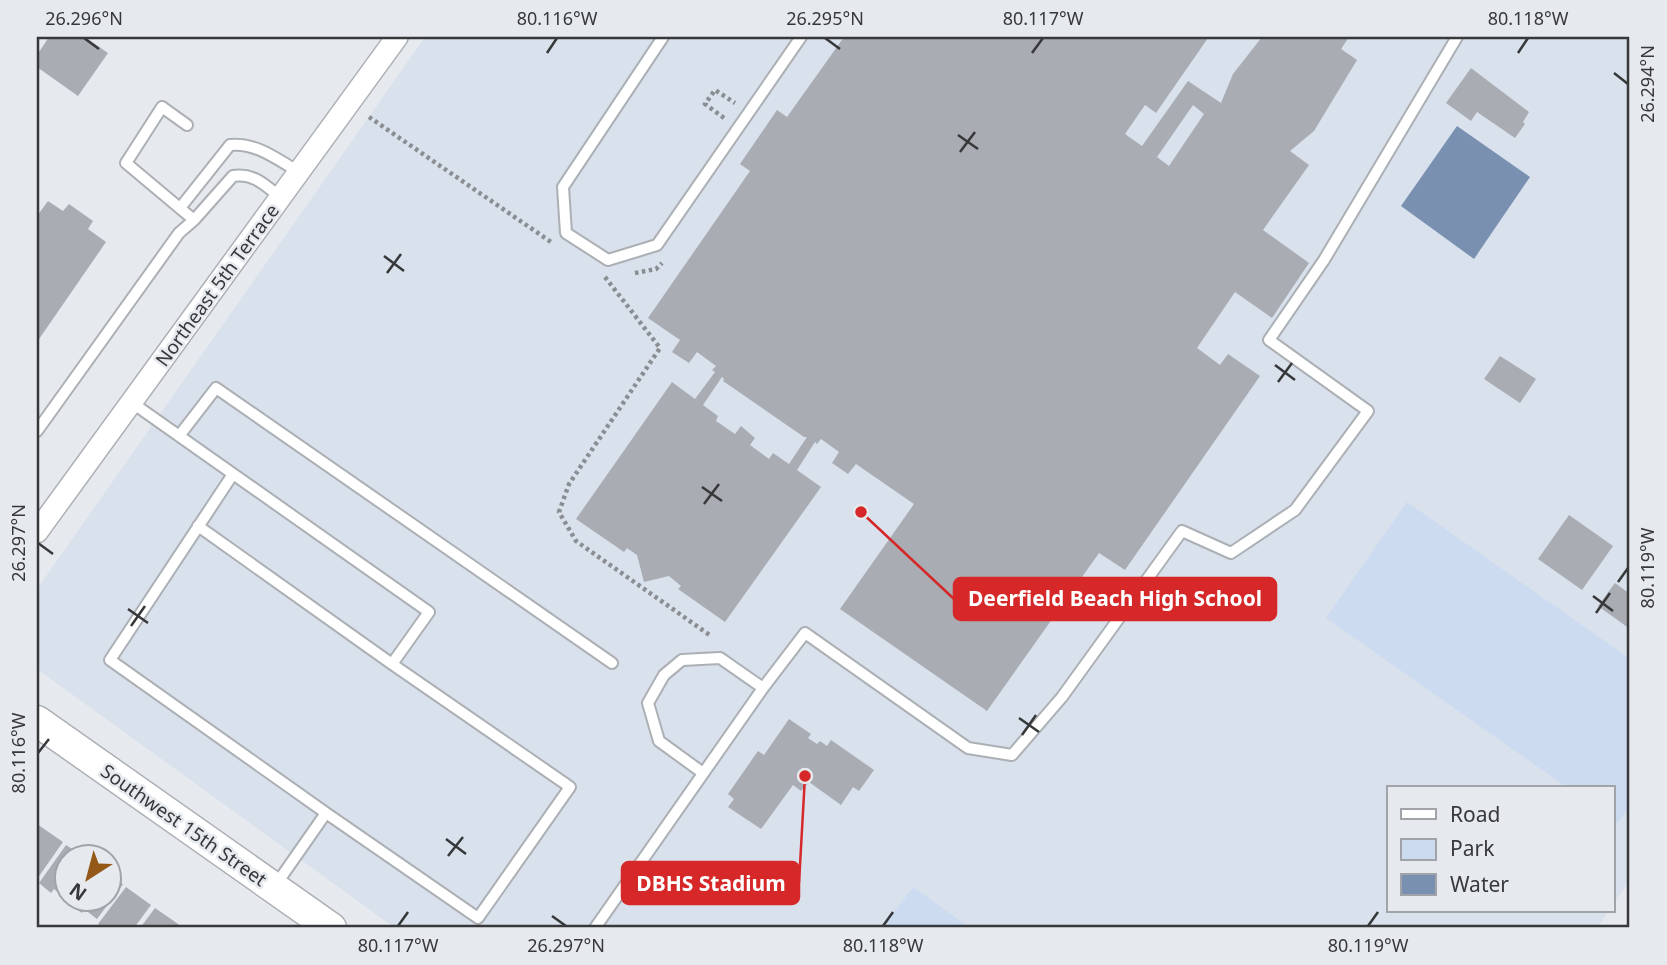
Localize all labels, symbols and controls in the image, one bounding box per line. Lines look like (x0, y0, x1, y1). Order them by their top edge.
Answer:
text: 26.296°N (45, 6, 123, 30)
text: 80.116°W (517, 6, 598, 30)
text: 26.295°N (786, 6, 864, 30)
text: 80.117°W (1003, 6, 1084, 30)
text: 80.118°W (1488, 6, 1569, 30)
text: 26.294°N (1635, 45, 1659, 123)
street label: Northeast 5th Terrace (149, 199, 285, 371)
text: 26.297°N (6, 504, 30, 582)
text: 80.119°W (1635, 527, 1659, 608)
callout: Deerfield Beach High School (954, 578, 1276, 620)
text: Deerfield Beach High School (968, 584, 1262, 612)
text: 80.116°W (6, 712, 30, 793)
street label: Southwest 15th Street (96, 758, 272, 892)
legend (1387, 786, 1614, 912)
text: Road (1450, 800, 1500, 828)
text: Park (1450, 834, 1495, 862)
north arrow (52, 842, 122, 912)
callout: DBHS Stadium (622, 862, 799, 904)
text: DBHS Stadium (636, 869, 786, 897)
text: Water (1450, 870, 1509, 898)
text: N (64, 877, 92, 907)
text: 80.117°W (358, 933, 439, 957)
text: 26.297°N (527, 933, 605, 957)
text: 80.118°W (843, 933, 924, 957)
text: 80.119°W (1328, 933, 1409, 957)

